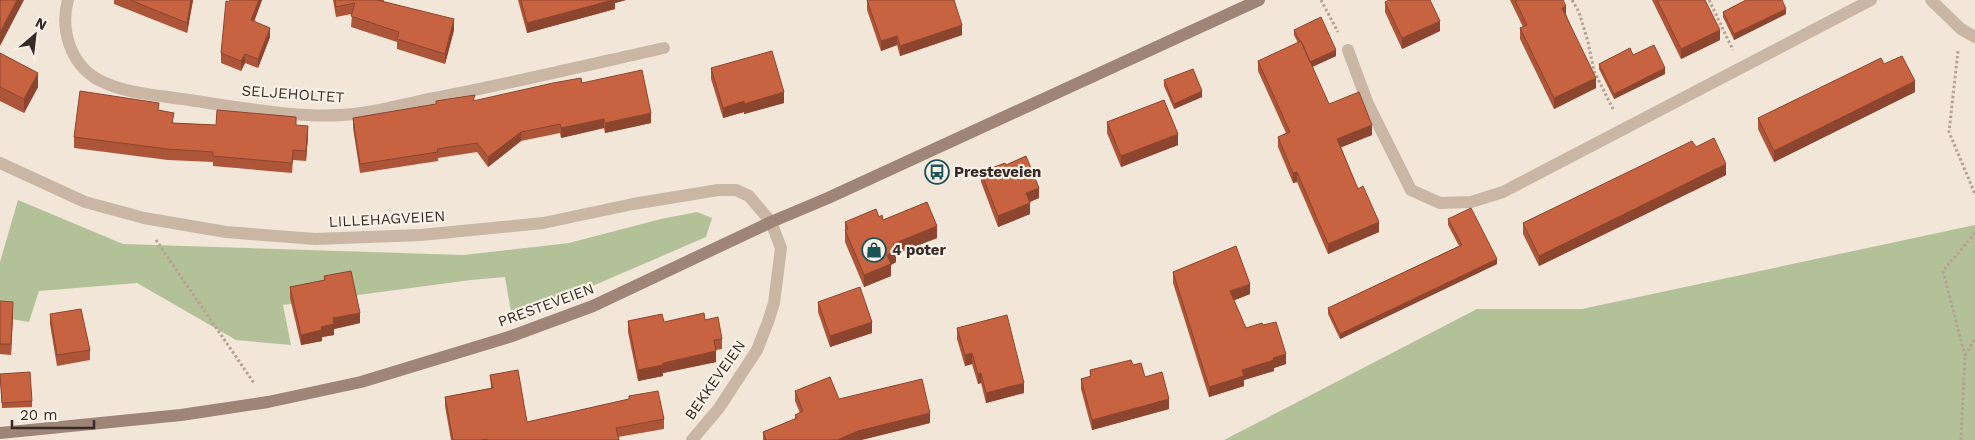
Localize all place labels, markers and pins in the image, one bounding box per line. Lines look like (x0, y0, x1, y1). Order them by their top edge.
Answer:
bus stop icon: Presteveien (924, 159, 950, 185)
place label: Presteveien (954, 163, 1041, 181)
shop icon: 4 poter (861, 237, 887, 263)
place label: 4 poter (892, 241, 947, 259)

